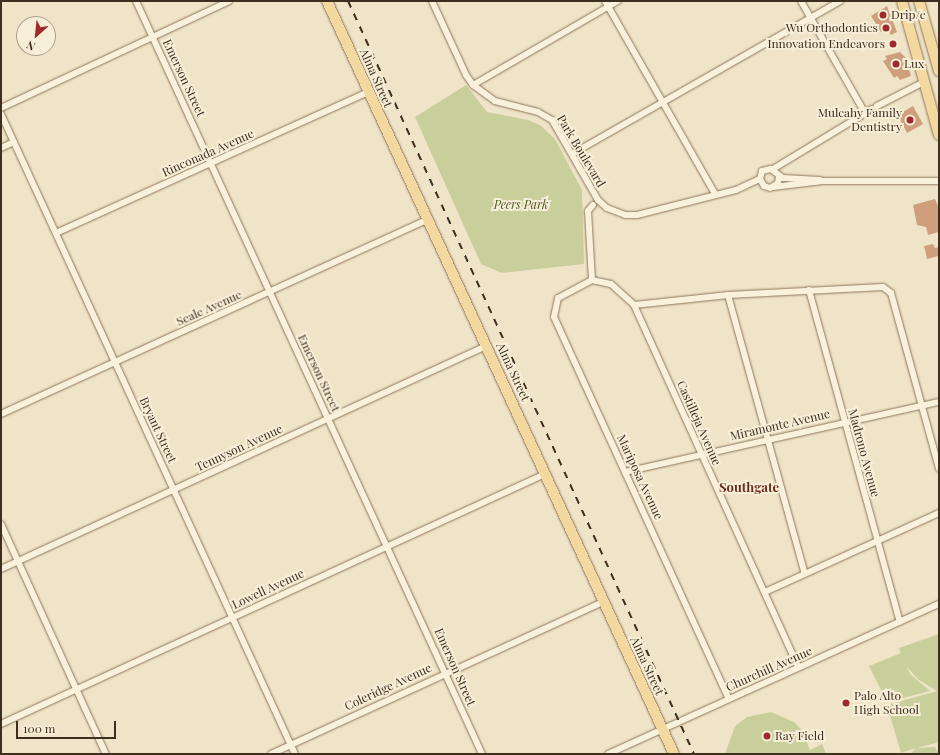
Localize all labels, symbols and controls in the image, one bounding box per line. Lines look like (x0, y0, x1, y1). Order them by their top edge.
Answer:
place label: Drip/c (891, 8, 926, 22)
marker: Drip/c (878, 10, 888, 20)
north arrow (16, 16, 56, 56)
place label: Wu Orthodontics (786, 21, 878, 35)
marker: Wu Orthodontics (881, 23, 891, 33)
street label: Emerson Street (160, 37, 208, 119)
place label: Innovation Endeavors (767, 37, 885, 51)
text: N (24, 38, 38, 55)
marker: Innovation Endeavors (888, 39, 898, 49)
street label: Alma Street (357, 46, 395, 110)
place label: Lux (904, 57, 924, 71)
marker: Lux (891, 59, 901, 69)
place label: Mulcahy Family Dentistry (817, 106, 902, 134)
street label: Park Boulevard (554, 112, 608, 190)
marker: Mulcahy Family Dentistry (905, 115, 915, 125)
street label: Rinconada Avenue (160, 126, 256, 180)
park label: Peers Park (494, 198, 548, 212)
street label: Seale Avenue (174, 287, 244, 329)
street label: Emerson Street (295, 332, 343, 414)
street label: Alma Street (493, 340, 533, 404)
street label: Castilleja Avenue (674, 378, 724, 468)
street label: Bryant Street (136, 395, 180, 465)
street label: Miramonte Avenue (728, 406, 832, 444)
street label: Madrono Avenue (845, 407, 883, 499)
street label: Tennyson Avenue (193, 421, 285, 475)
street label: Mariposa Avenue (614, 432, 666, 522)
district label: Southgate (719, 479, 779, 495)
street label: Lowell Avenue (230, 566, 306, 612)
street label: Emerson Street (431, 626, 479, 708)
street label: Alma Street (627, 634, 667, 698)
street label: Churchill Avenue (723, 643, 815, 695)
street label: Coleridge Avenue (342, 660, 434, 714)
place label: Palo Alto High School (854, 689, 919, 717)
marker: Palo Alto High School (841, 698, 851, 708)
scale bar (18, 713, 118, 739)
text: 100 m (23, 720, 55, 736)
place label: Ray Field (775, 729, 824, 743)
marker: Ray Field (762, 731, 772, 741)

